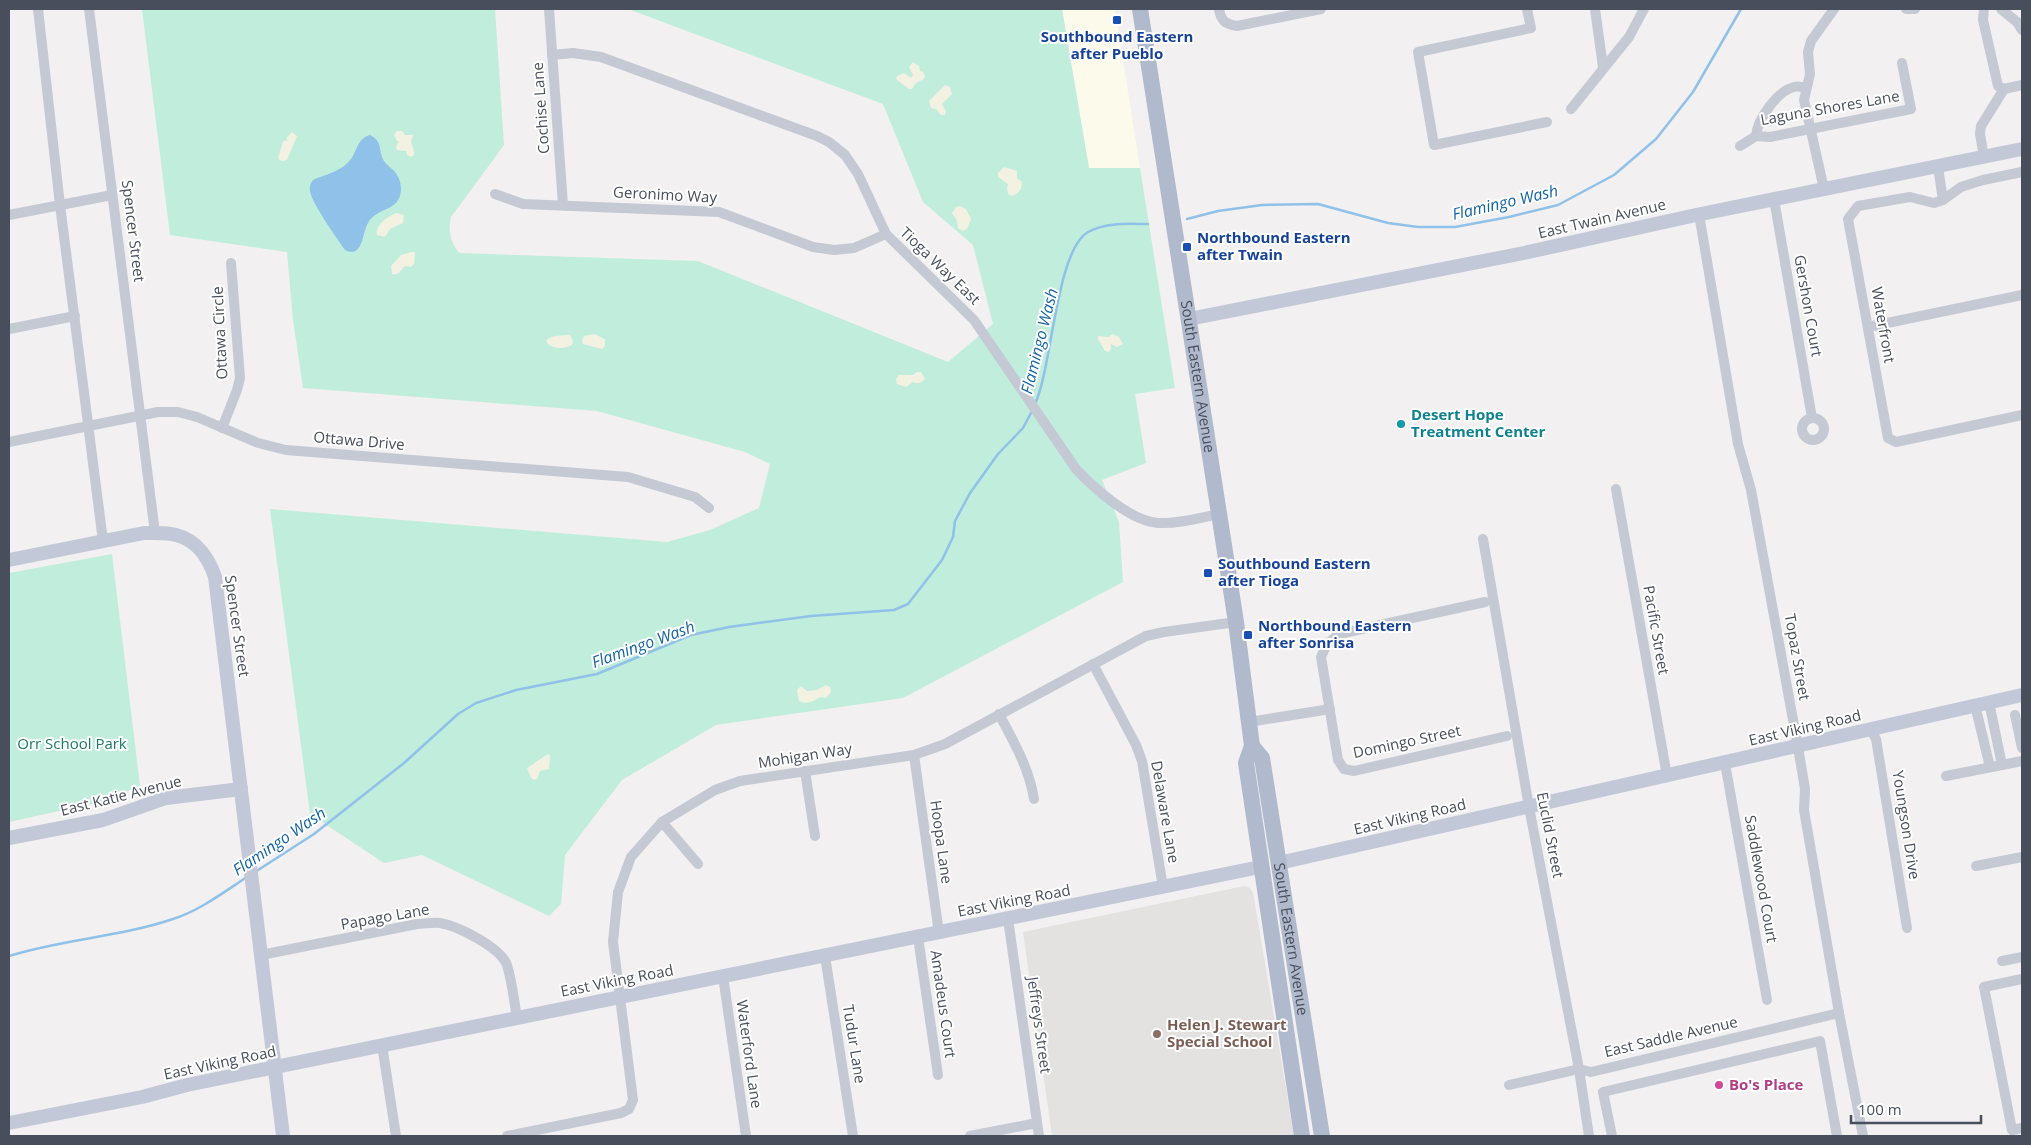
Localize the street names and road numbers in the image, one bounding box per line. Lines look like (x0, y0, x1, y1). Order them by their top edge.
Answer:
street label: Cochise Lane (527, 62, 553, 155)
street label: Laguna Shores Lane (1759, 85, 1901, 129)
street label: Spencer Street (118, 179, 150, 283)
street label: Geronimo Way (613, 181, 718, 207)
street label: East Twain Avenue (1536, 194, 1668, 242)
street label: Tioga Way East (896, 222, 985, 309)
street label: Gershon Court (1790, 253, 1828, 358)
street label: Waterfront (1867, 285, 1901, 364)
street label: Ottawa Circle (207, 286, 231, 380)
street label: South Eastern Avenue (1177, 299, 1220, 454)
street label: Ottawa Drive (313, 426, 405, 454)
street label: Spencer Street (221, 574, 255, 678)
street label: Pacific Street (1639, 584, 1675, 676)
street label: Topaz Street (1781, 612, 1815, 702)
street label: East Viking Road (1747, 704, 1863, 750)
street label: Domingo Street (1351, 720, 1463, 762)
street label: Mohigan Way (756, 738, 854, 772)
street label: Delaware Lane (1147, 759, 1185, 865)
street label: Youngson Drive (1889, 769, 1925, 881)
street label: East Katie Avenue (58, 770, 183, 820)
street label: Euclid Street (1533, 790, 1569, 880)
street label: East Viking Road (1352, 793, 1468, 839)
street label: Hoopa Lane (926, 799, 958, 885)
street label: Saddlewood Court (1741, 814, 1783, 944)
street label: South Eastern Avenue (1270, 861, 1314, 1017)
street label: East Viking Road (956, 879, 1072, 921)
street label: Papago Lane (339, 898, 431, 934)
street label: Amadeus Court (927, 949, 961, 1059)
street label: East Viking Road (559, 959, 675, 1001)
street label: Jeffreys Street (1023, 973, 1057, 1075)
street label: Waterford Lane (732, 998, 767, 1109)
street label: Tudur Lane (839, 1003, 871, 1085)
street label: East Saddle Avenue (1602, 1011, 1739, 1061)
street label: East Viking Road (162, 1040, 278, 1084)

